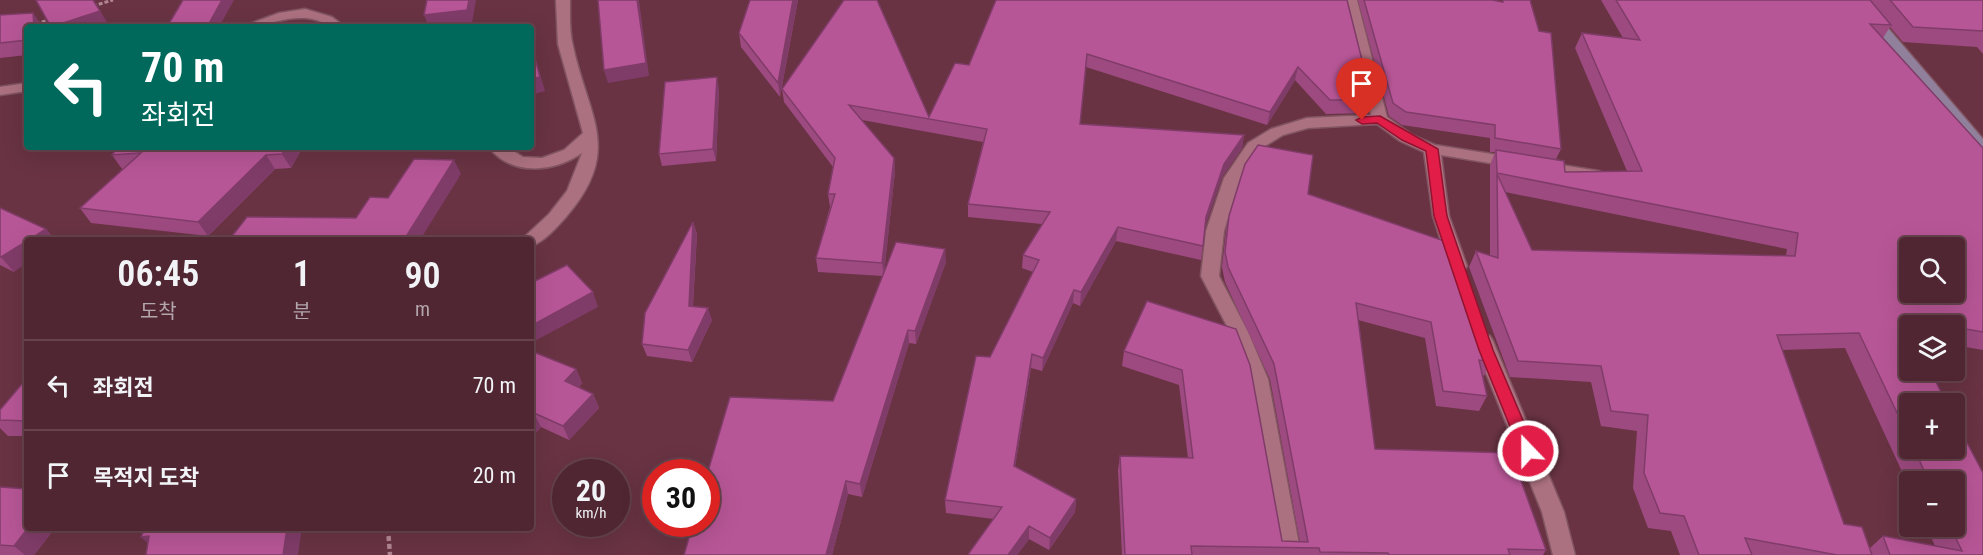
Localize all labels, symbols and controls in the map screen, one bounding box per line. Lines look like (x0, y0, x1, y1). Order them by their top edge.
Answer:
text: 70 m (141, 43, 224, 92)
icon: left (42, 48, 120, 126)
pin (1336, 58, 1387, 120)
icon: arrive (1345, 67, 1378, 100)
text: 좌회전 (141, 99, 216, 131)
map controls (1899, 237, 1965, 537)
button: search (1899, 237, 1965, 303)
text: 06:45 (117, 253, 199, 295)
text: 1 (293, 253, 311, 295)
text: 90 (404, 255, 441, 297)
text: m (415, 297, 430, 321)
text: 도착 (140, 299, 177, 323)
text: 분 (293, 299, 311, 323)
button: layers (1899, 315, 1965, 381)
icon: left (42, 369, 75, 402)
text: 70 m (473, 373, 516, 398)
text: 좌회전 (93, 375, 154, 400)
button: + (1899, 393, 1965, 459)
position arrow (1496, 419, 1560, 483)
icon: arrive (42, 459, 75, 492)
speed limit sign: 30 (642, 459, 720, 537)
text: 20 m (473, 463, 516, 488)
text: 목적지 도착 (93, 465, 199, 490)
button: − (1899, 471, 1965, 537)
text: 20 (576, 473, 606, 508)
text: km/h (576, 504, 606, 522)

